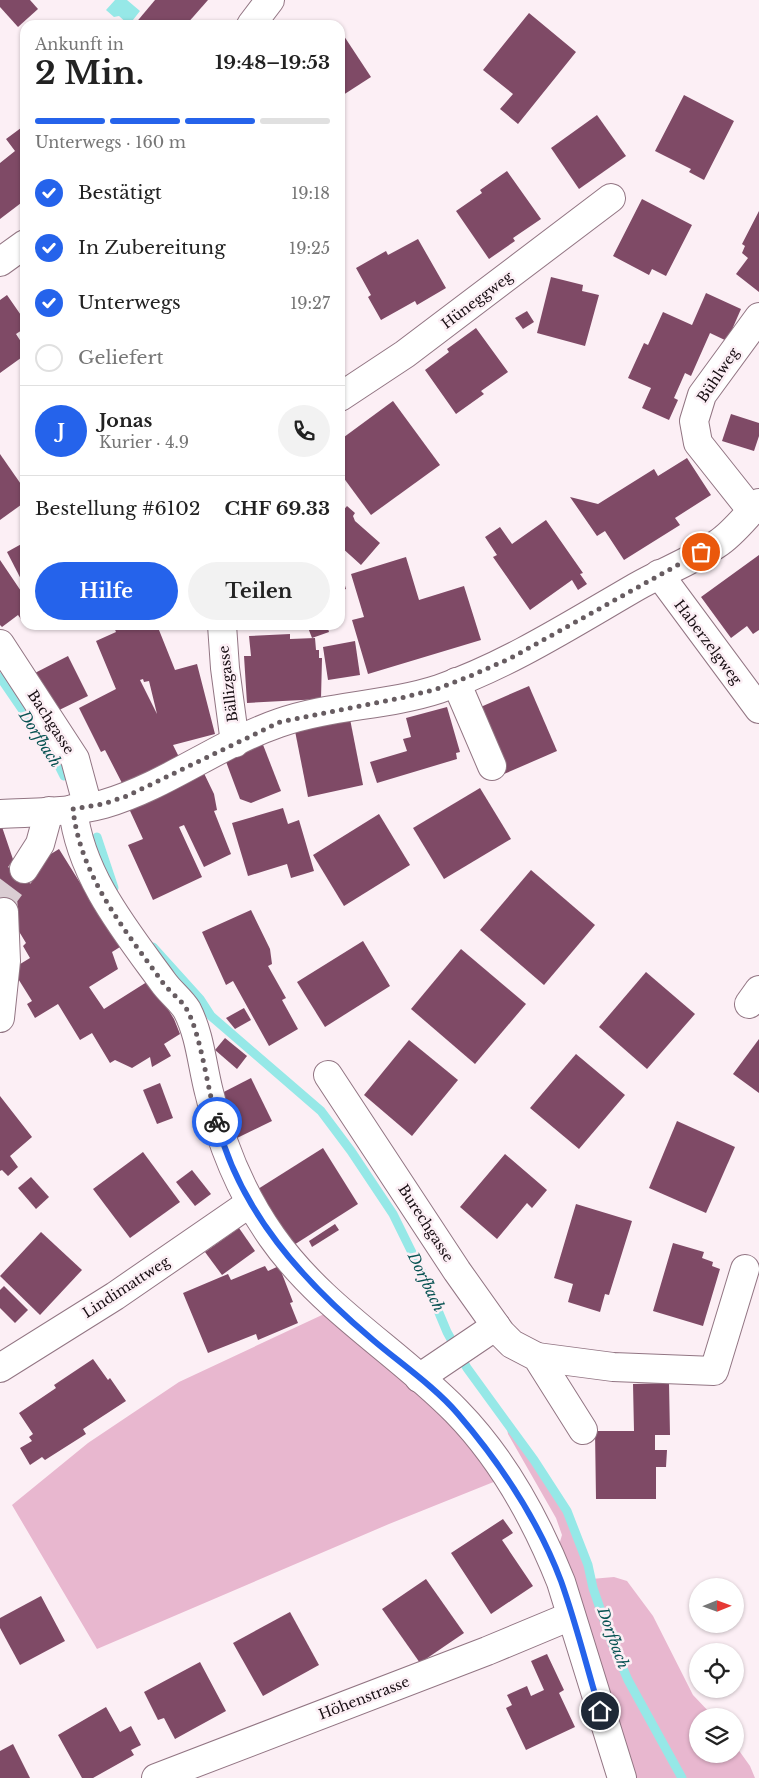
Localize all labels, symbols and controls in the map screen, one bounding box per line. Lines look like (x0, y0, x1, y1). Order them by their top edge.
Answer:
text: Ankunft in (35, 34, 124, 54)
text: 19:48–19:53 (215, 51, 330, 74)
text: 2 Min. (35, 53, 144, 93)
text: Unterwegs · 160 m (35, 132, 186, 152)
icon: check (35, 179, 63, 207)
text: Bestätigt (78, 181, 162, 204)
text: 19:18 (291, 183, 330, 203)
icon: check (35, 234, 63, 262)
text: In Zubereitung (78, 236, 226, 259)
text: 19:25 (289, 238, 330, 258)
street label: Hüneggweg (438, 267, 517, 333)
icon: check (35, 289, 63, 317)
text: Unterwegs (78, 291, 181, 314)
text: 19:27 (290, 293, 330, 313)
street label: Bühlweg (693, 344, 743, 406)
text: Geliefert (78, 346, 164, 369)
button: phone (278, 405, 330, 457)
text: Jonas (99, 409, 152, 432)
text: J (57, 419, 65, 442)
text: Kurier · 4.9 (99, 432, 189, 452)
text: Bestellung #6102 (35, 497, 201, 520)
text: CHF 69.33 (225, 497, 330, 520)
pin (680, 531, 722, 573)
icon: bag (687, 538, 715, 566)
button: Hilfe (35, 562, 178, 620)
button: Teilen (188, 562, 330, 620)
street label: Haberzelgweg (670, 596, 746, 688)
street label: Bällizgasse (214, 645, 242, 723)
street label: Bachgasse (24, 687, 78, 757)
water label: Dorfbach (14, 706, 66, 771)
courier (192, 1097, 242, 1147)
icon: bike (203, 1108, 231, 1136)
street label: Burechgasse (394, 1181, 458, 1265)
water label: Dorfbach (403, 1248, 449, 1315)
street label: Lindimattweg (79, 1252, 173, 1322)
north arrow (689, 1578, 744, 1632)
map controls (689, 1578, 744, 1763)
water label: Dorfbach (593, 1604, 633, 1672)
button: locate (689, 1643, 744, 1698)
street label: Höhenstrasse (316, 1672, 412, 1724)
pin (579, 1690, 621, 1732)
icon: home (586, 1697, 614, 1725)
button: layers (689, 1708, 744, 1763)

